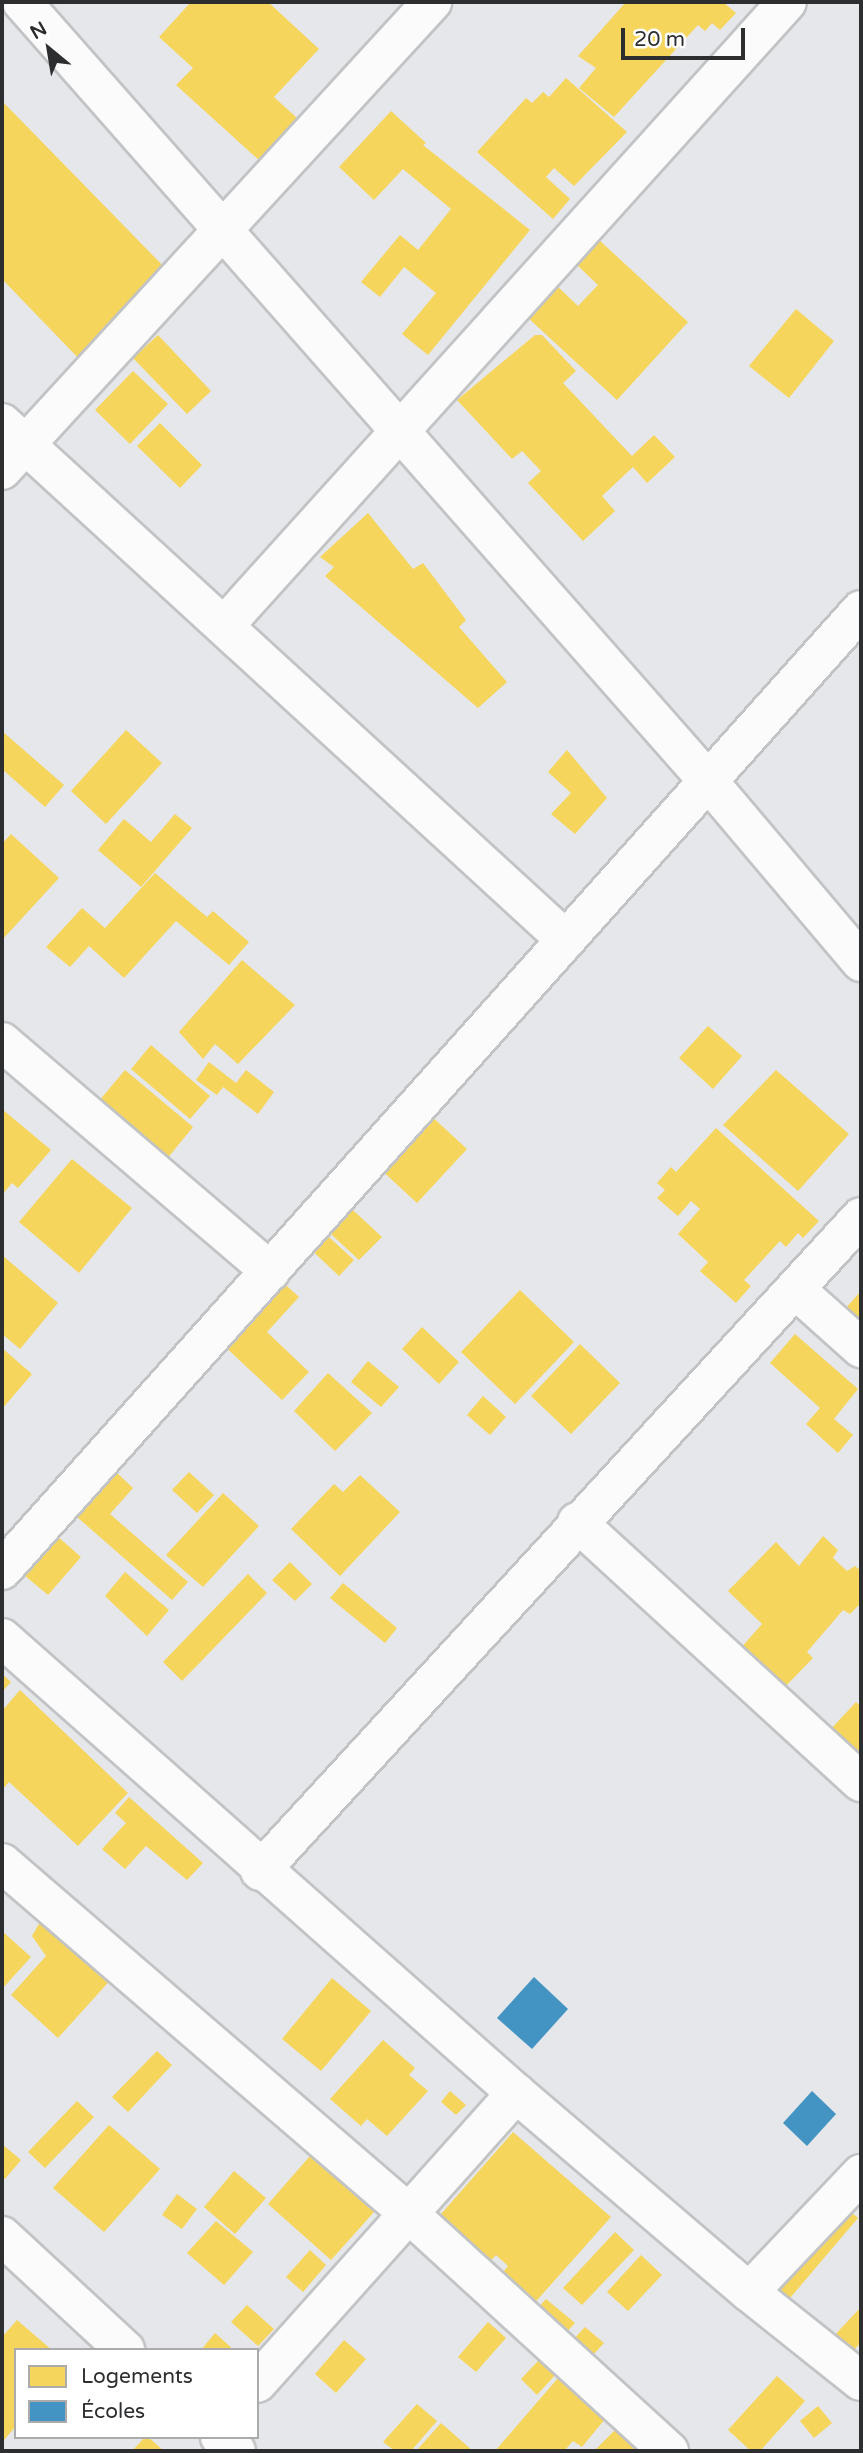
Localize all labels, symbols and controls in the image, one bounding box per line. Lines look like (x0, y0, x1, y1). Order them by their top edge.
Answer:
north arrow (14, 14, 84, 84)
scale bar (625, 14, 749, 58)
text: N (26, 17, 51, 44)
text: 20 m (634, 27, 685, 52)
legend (14, 2348, 259, 2439)
text: Logements (81, 2364, 193, 2389)
text: Écoles (81, 2399, 145, 2424)

